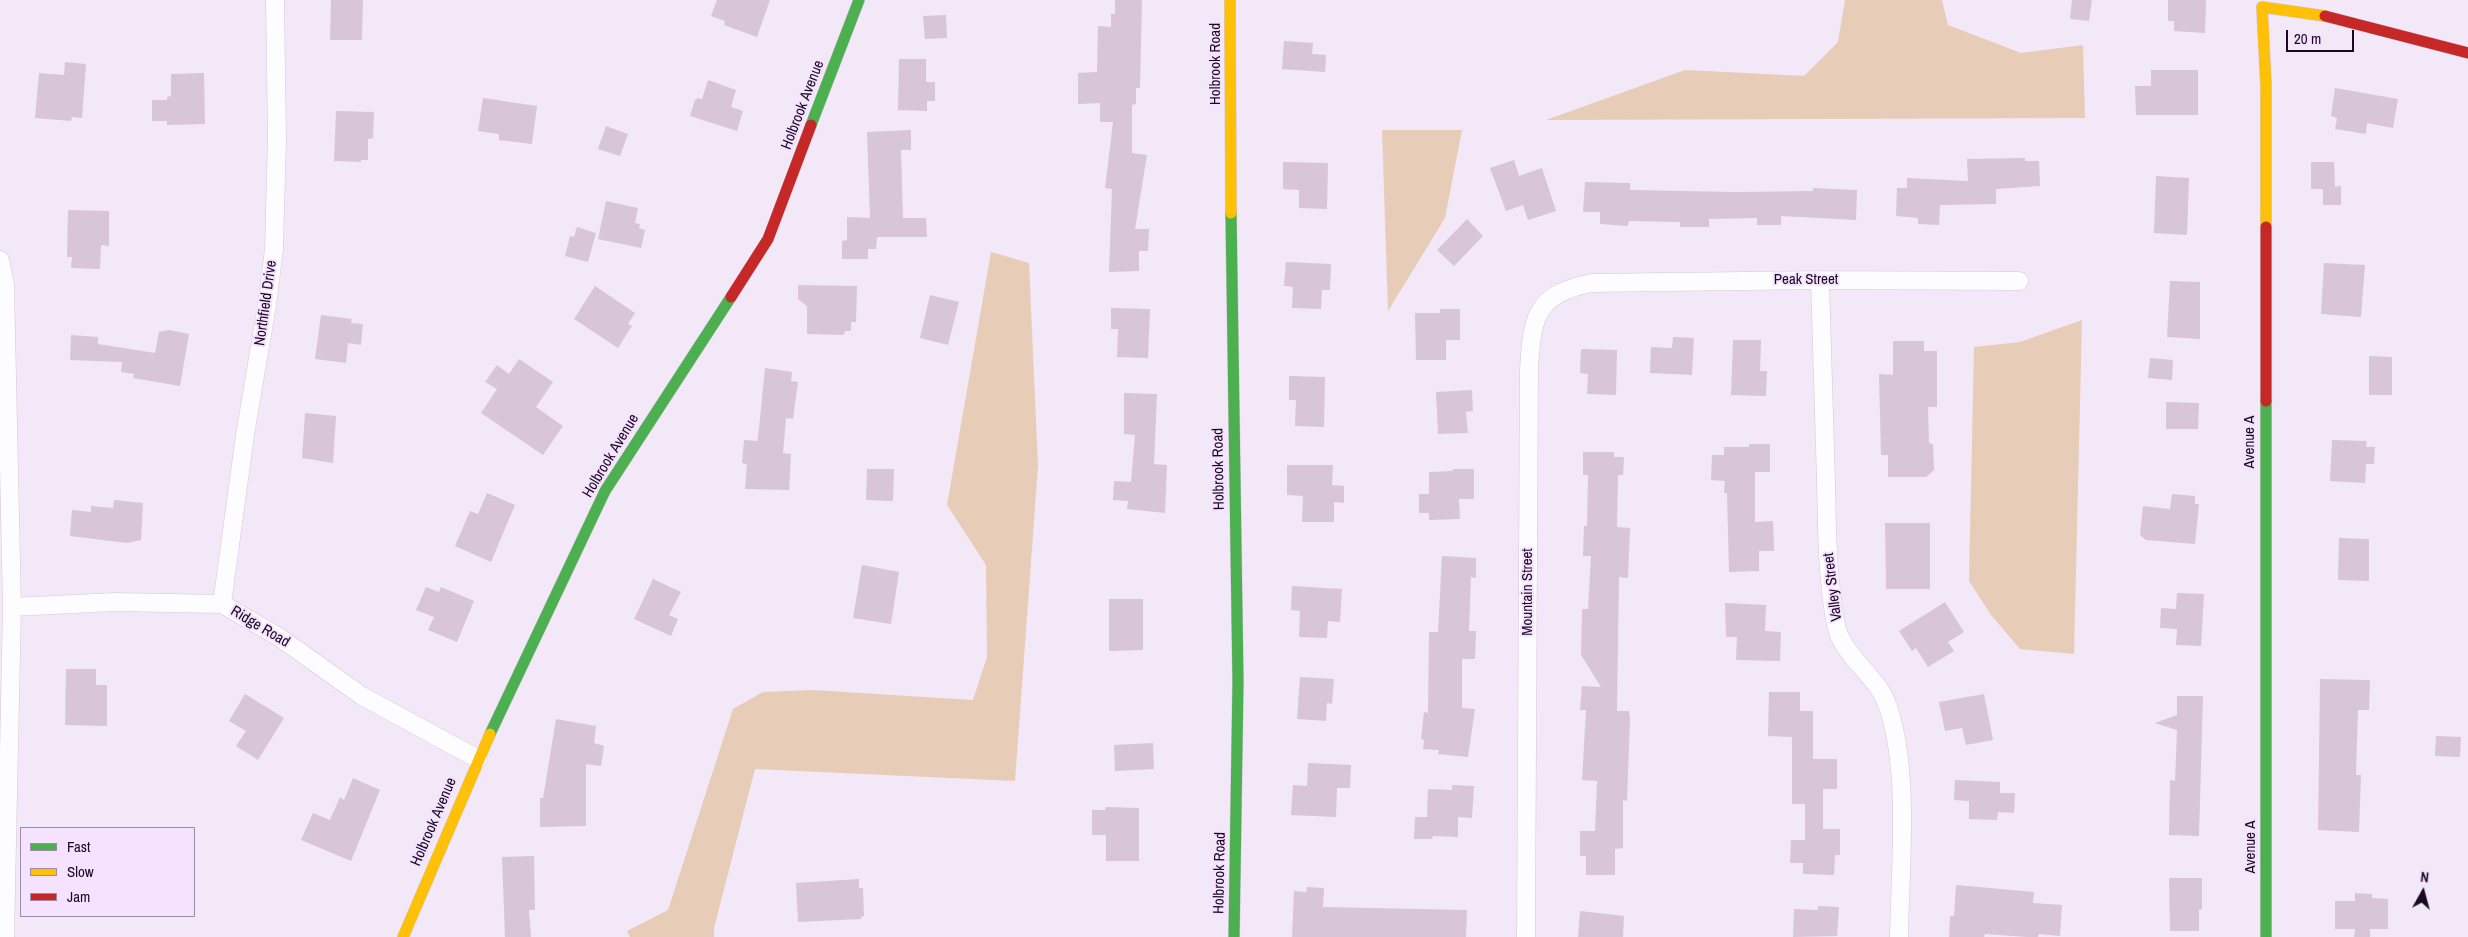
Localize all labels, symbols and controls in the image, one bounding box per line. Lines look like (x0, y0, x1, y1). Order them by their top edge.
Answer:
scale bar (2288, 20, 2356, 52)
street label: Holbrook Road (1207, 23, 1225, 105)
text: 20 m (2294, 28, 2321, 49)
street label: Holbrook Avenue (778, 58, 828, 152)
street label: Northfield Drive (251, 259, 281, 347)
street label: Peak Street (1774, 271, 1838, 289)
street label: Holbrook Avenue (579, 411, 643, 501)
street label: Avenue A (2241, 415, 2259, 469)
street label: Holbrook Road (1209, 428, 1229, 510)
street label: Mountain Street (1519, 548, 1537, 636)
street label: Valley Street (1820, 552, 1846, 622)
street label: Ridge Road (227, 602, 293, 652)
street label: Holbrook Avenue (407, 775, 461, 869)
street label: Avenue A (2242, 820, 2260, 874)
legend (20, 827, 195, 917)
street label: Holbrook Road (1210, 832, 1230, 914)
text: Fast (67, 836, 90, 857)
text: Slow (67, 861, 94, 882)
north arrow (2398, 867, 2448, 917)
text: N (2420, 868, 2430, 887)
text: Jam (67, 886, 90, 907)

